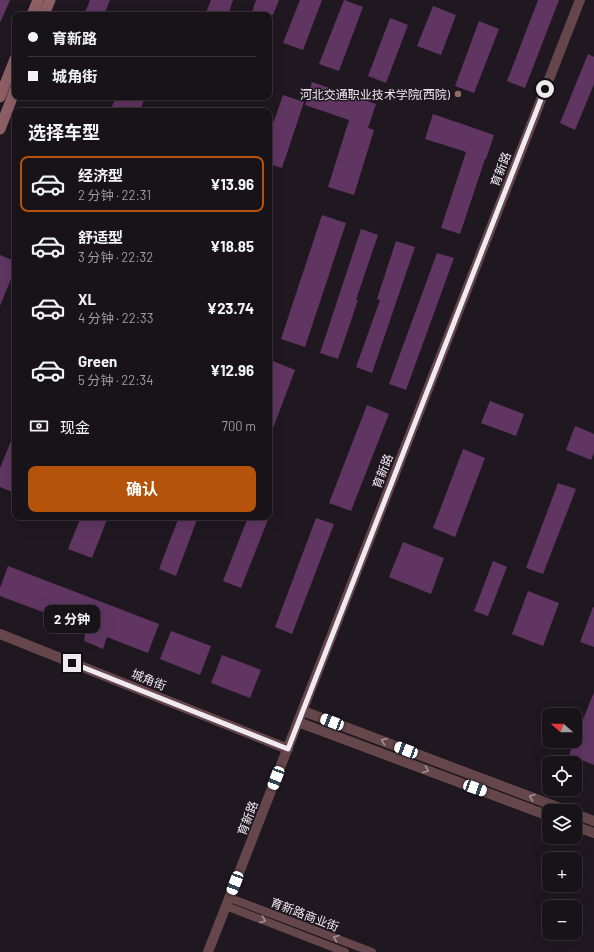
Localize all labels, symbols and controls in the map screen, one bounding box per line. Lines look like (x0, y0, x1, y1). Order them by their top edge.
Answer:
text: 育新路 (52, 29, 97, 47)
text: 城角街 (52, 67, 97, 85)
route start (536, 80, 554, 98)
place label: 河北交通职业技术学院(西院) (300, 87, 451, 101)
marker: 河北交通职业技术学院(西院) (453, 89, 463, 99)
text: 选择车型 (28, 121, 100, 143)
street label: 育新路 (487, 150, 513, 188)
icon: car (30, 166, 66, 202)
text: 经济型 (78, 166, 123, 184)
text: ¥13.96 (210, 175, 254, 193)
text: 2 分钟 · 22:31 (78, 187, 151, 203)
icon: car (30, 228, 66, 264)
text: 舒适型 (78, 228, 123, 246)
text: ¥18.85 (210, 237, 254, 255)
text: 3 分钟 · 22:32 (78, 249, 153, 265)
icon: car (30, 290, 66, 326)
text: XL (78, 290, 96, 308)
text: ¥23.74 (207, 299, 254, 317)
text: 4 分钟 · 22:33 (78, 310, 153, 326)
icon: car (30, 352, 66, 388)
text: Green (78, 352, 117, 370)
text: ¥12.96 (210, 361, 254, 379)
text: 5 分钟 · 22:34 (78, 372, 153, 388)
icon: cash (28, 415, 50, 437)
text: 现金 (60, 418, 90, 436)
text: 700 m (222, 418, 256, 434)
street label: 育新路 (369, 452, 395, 490)
button: 确认 (28, 466, 256, 512)
callout: 2 分钟 (44, 605, 100, 633)
text: 2 分钟 (54, 611, 90, 627)
route end (63, 654, 81, 672)
street label: 城角街 (130, 666, 168, 692)
north arrow (542, 708, 582, 748)
map controls (542, 708, 582, 940)
car (319, 712, 345, 732)
one-way arrow (380, 738, 387, 746)
car (393, 740, 419, 760)
button: locate (542, 756, 582, 796)
car (266, 765, 286, 791)
one-way arrow (423, 765, 430, 773)
car (462, 778, 488, 798)
one-way arrow (528, 794, 535, 802)
street label: 育新路 (234, 799, 260, 837)
button: layers (542, 804, 582, 844)
button: + (542, 852, 582, 892)
car (225, 870, 245, 896)
street label: 育新路商业街 (269, 895, 341, 933)
button: − (542, 900, 582, 940)
one-way arrow (259, 915, 266, 923)
one-way arrow (332, 935, 339, 943)

